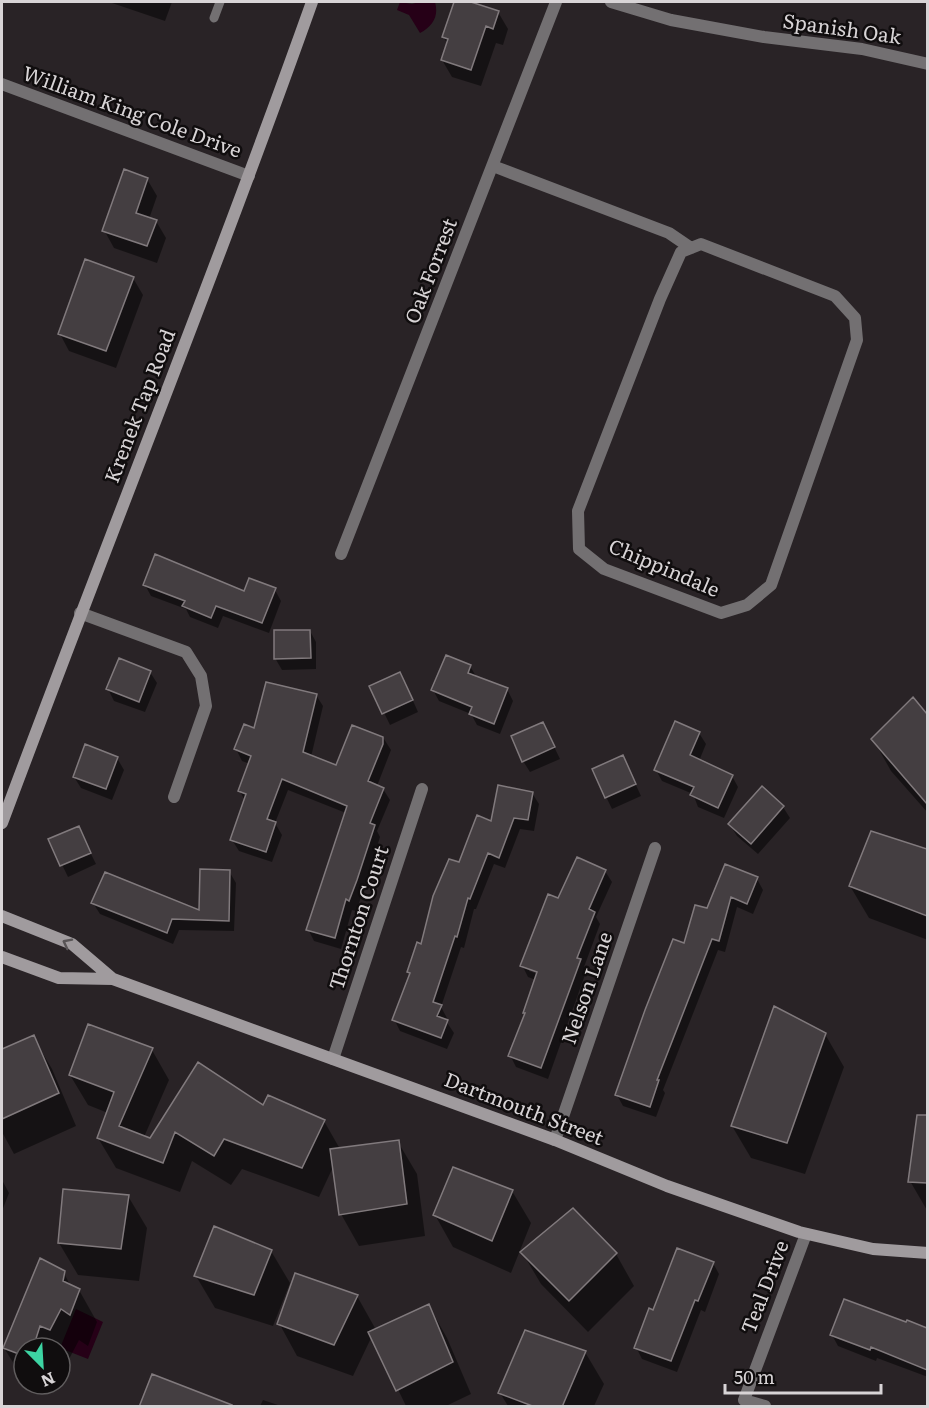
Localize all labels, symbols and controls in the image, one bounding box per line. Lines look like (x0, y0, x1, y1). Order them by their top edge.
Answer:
street label: Spanish Oak (781, 4, 904, 50)
street label: William King Cole Drive (19, 57, 246, 164)
street label: Oak Forrest (395, 213, 463, 327)
street label: Krenek Tap Road (95, 324, 181, 487)
street label: Chippindale (605, 529, 725, 603)
street label: Thornton Court (320, 841, 395, 994)
street label: Nelson Lane (552, 927, 618, 1048)
one-way arrow (63, 939, 73, 950)
street label: Dartmouth Street (441, 1063, 609, 1151)
street label: Teal Drive (732, 1235, 795, 1337)
north arrow (12, 1336, 72, 1396)
scale bar (725, 1357, 881, 1395)
text: 50 m (734, 1363, 775, 1390)
text: N (37, 1367, 60, 1394)

